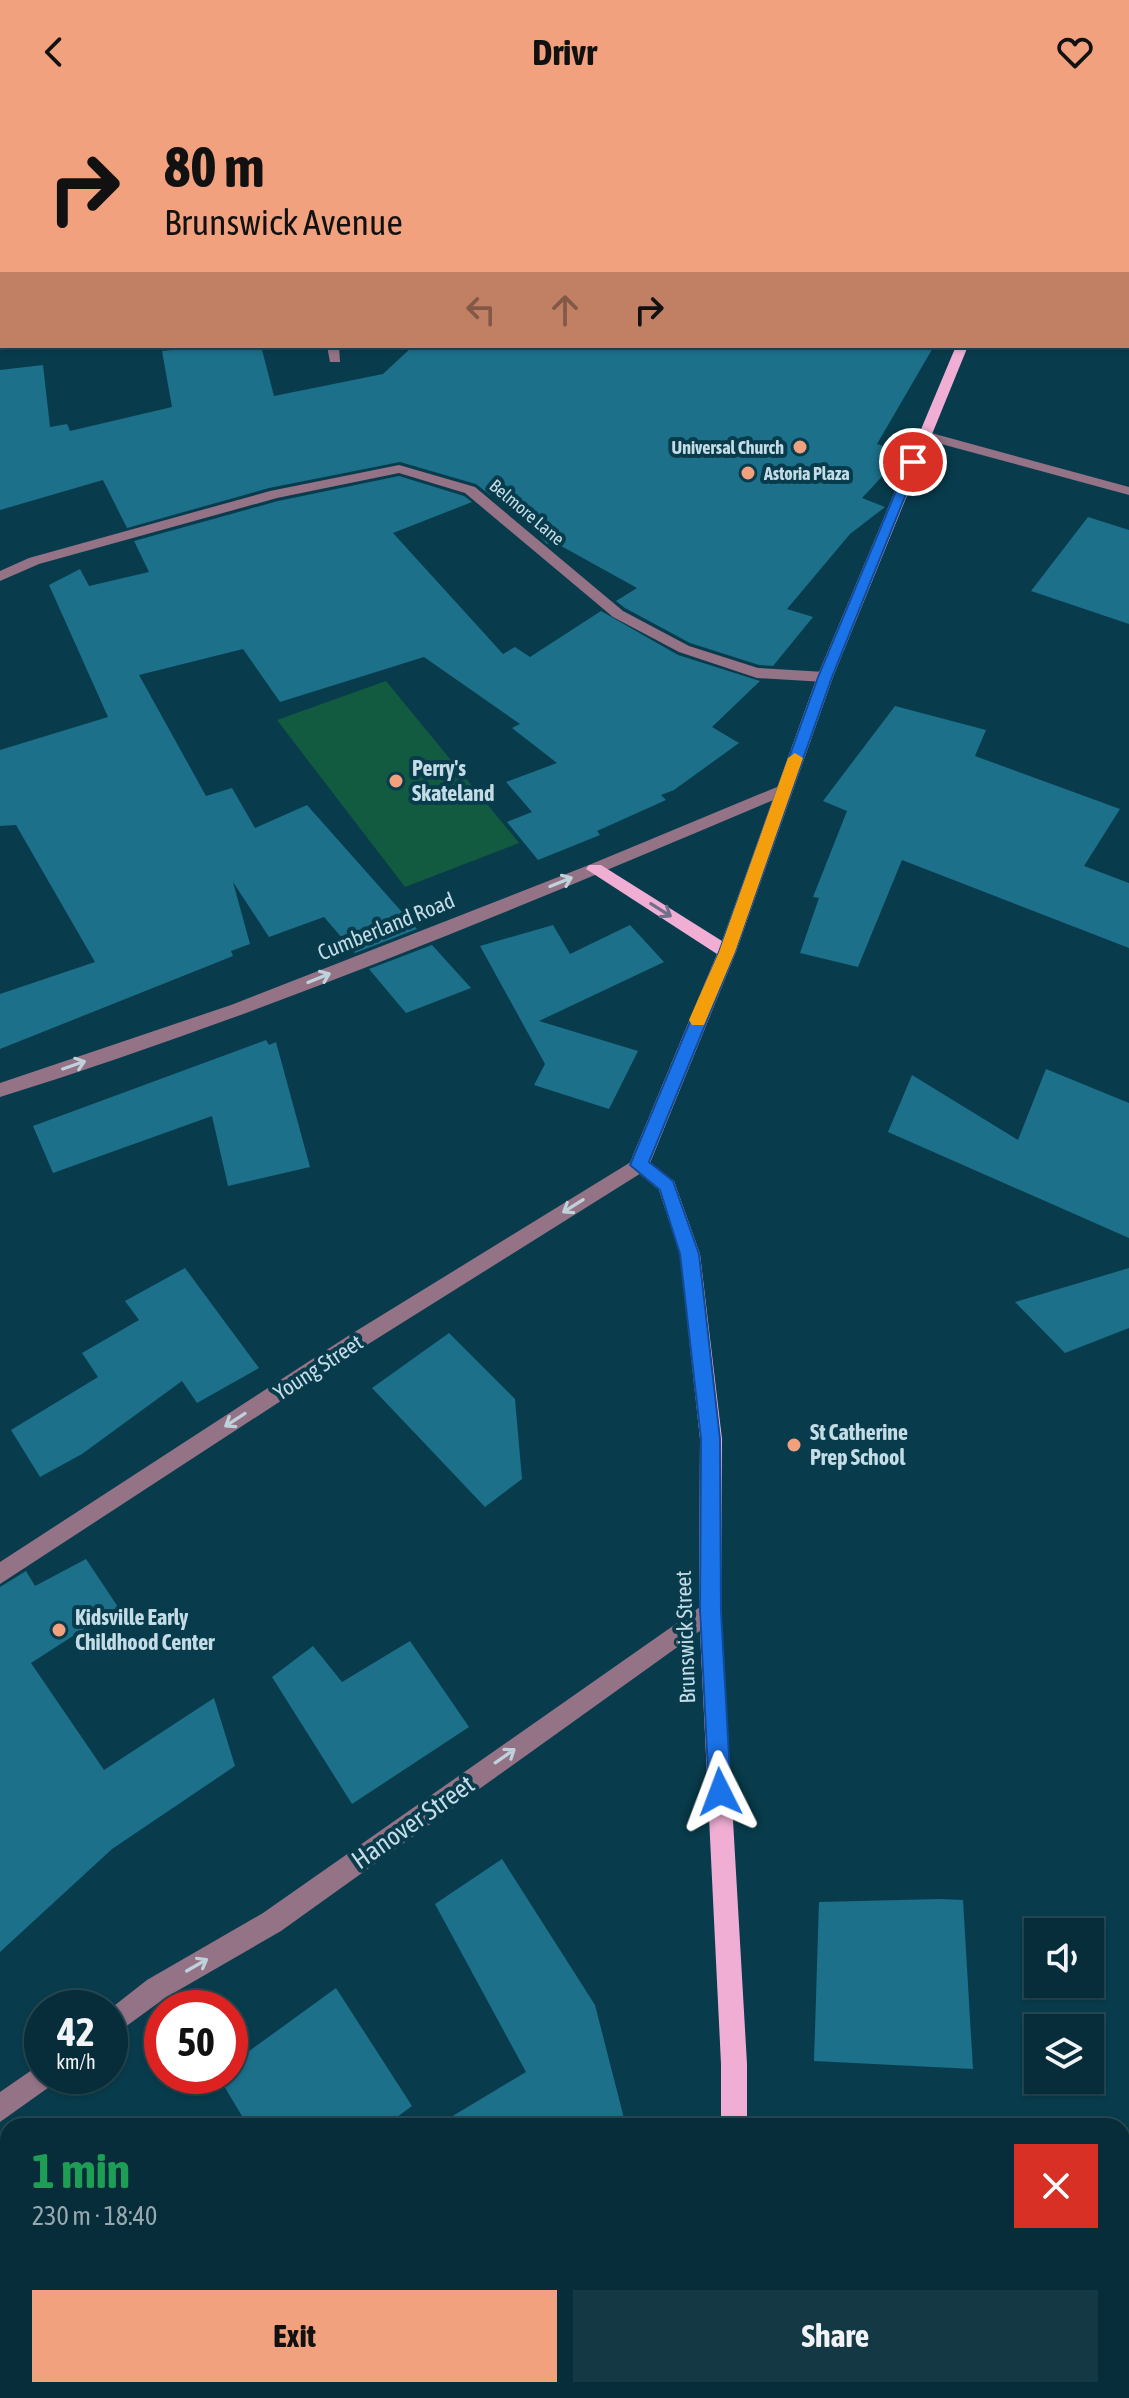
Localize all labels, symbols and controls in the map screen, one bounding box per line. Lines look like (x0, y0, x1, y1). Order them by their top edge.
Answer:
icon: back (32, 30, 76, 74)
icon: heart (1053, 30, 1097, 74)
text: Drivr (532, 31, 597, 73)
text: 80 m (164, 135, 265, 199)
icon: right (32, 136, 136, 240)
text: Brunswick Avenue (164, 201, 403, 243)
icon: left (459, 288, 503, 332)
icon: ahead (543, 288, 587, 332)
icon: right (627, 288, 671, 332)
pin (879, 428, 947, 496)
place label: Universal Church (672, 437, 784, 458)
marker: Universal Church (791, 438, 809, 456)
icon: arrive (891, 440, 935, 484)
place label: Astoria Plaza (763, 463, 850, 484)
marker: Astoria Plaza (739, 464, 757, 482)
street label: Belmore Lane (485, 475, 569, 549)
place label: Perry's Skateland (412, 755, 494, 806)
marker: Perry's Skateland (387, 772, 405, 790)
one-way arrow (548, 874, 573, 889)
street label: Cumberland Road (314, 887, 458, 965)
one-way arrow (649, 903, 672, 919)
one-way arrow (306, 970, 331, 984)
one-way arrow (61, 1057, 86, 1072)
one-way arrow (562, 1198, 585, 1214)
street label: Young Street (269, 1329, 367, 1405)
one-way arrow (225, 1412, 247, 1429)
place label: St Catherine Prep School (810, 1419, 908, 1470)
marker: St Catherine Prep School (785, 1436, 803, 1454)
street label: Brunswick Street (670, 1570, 700, 1704)
place label: Kidsville Early Childhood Center (75, 1604, 215, 1655)
marker: Kidsville Early Childhood Center (50, 1621, 68, 1639)
one-way arrow (494, 1748, 515, 1765)
position arrow (678, 1750, 762, 1834)
street label: Hanover Street (346, 1769, 480, 1875)
map controls (1024, 1918, 1104, 2094)
button: sound (1024, 1918, 1104, 1998)
one-way arrow (185, 1957, 209, 1972)
speed limit sign: 50 (144, 1990, 248, 2094)
text: 42 (57, 2009, 95, 2054)
button: layers (1024, 2014, 1104, 2094)
text: km/h (56, 2050, 96, 2073)
text: 1 min (32, 2143, 130, 2198)
button: close (1014, 2144, 1098, 2228)
text: 230 m · 18:40 (32, 2201, 157, 2231)
button: Exit (32, 2290, 557, 2382)
button: Share (573, 2290, 1098, 2382)

